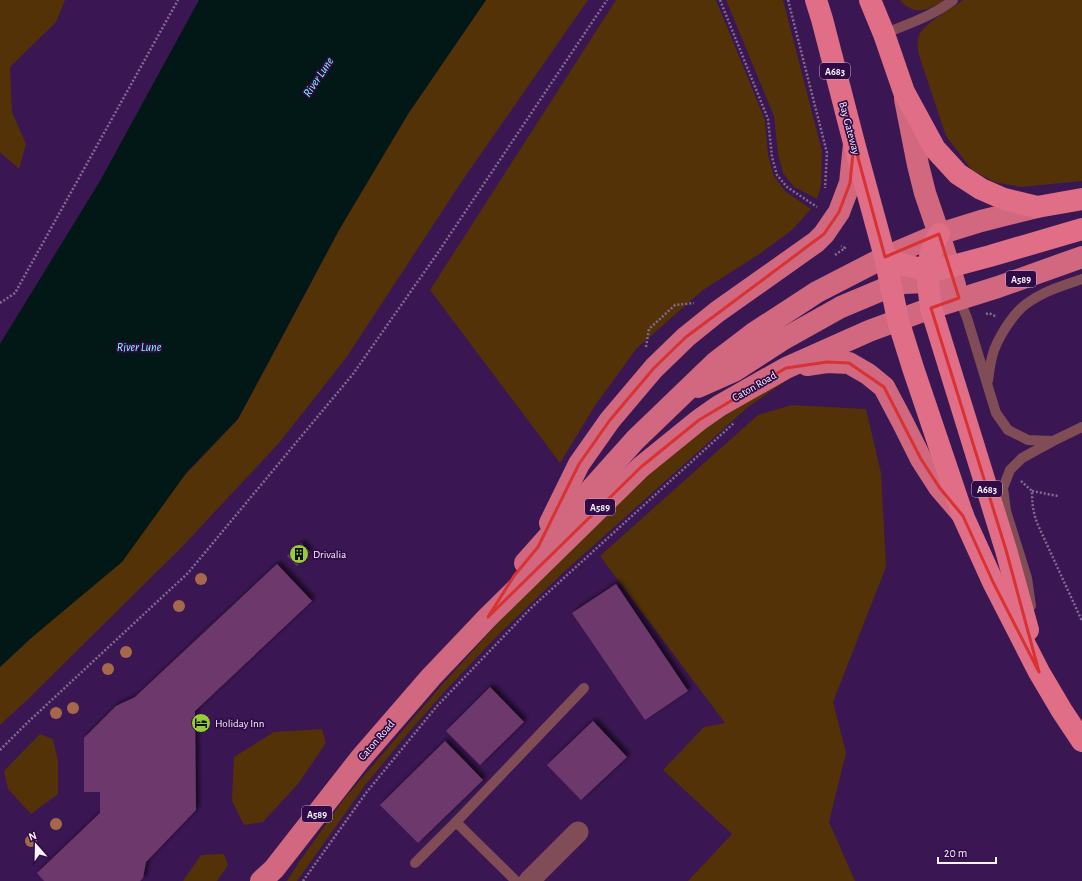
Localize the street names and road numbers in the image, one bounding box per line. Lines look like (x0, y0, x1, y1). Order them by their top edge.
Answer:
road number: A683 (820, 63, 850, 79)
street label: Bay Gateway (837, 101, 862, 156)
road number: A589 (1006, 271, 1036, 287)
street label: Caton Road (730, 369, 778, 403)
road number: A683 (972, 481, 1002, 497)
road number: A589 (585, 499, 615, 515)
street label: Caton Road (356, 718, 397, 762)
road number: A589 (302, 806, 332, 822)

